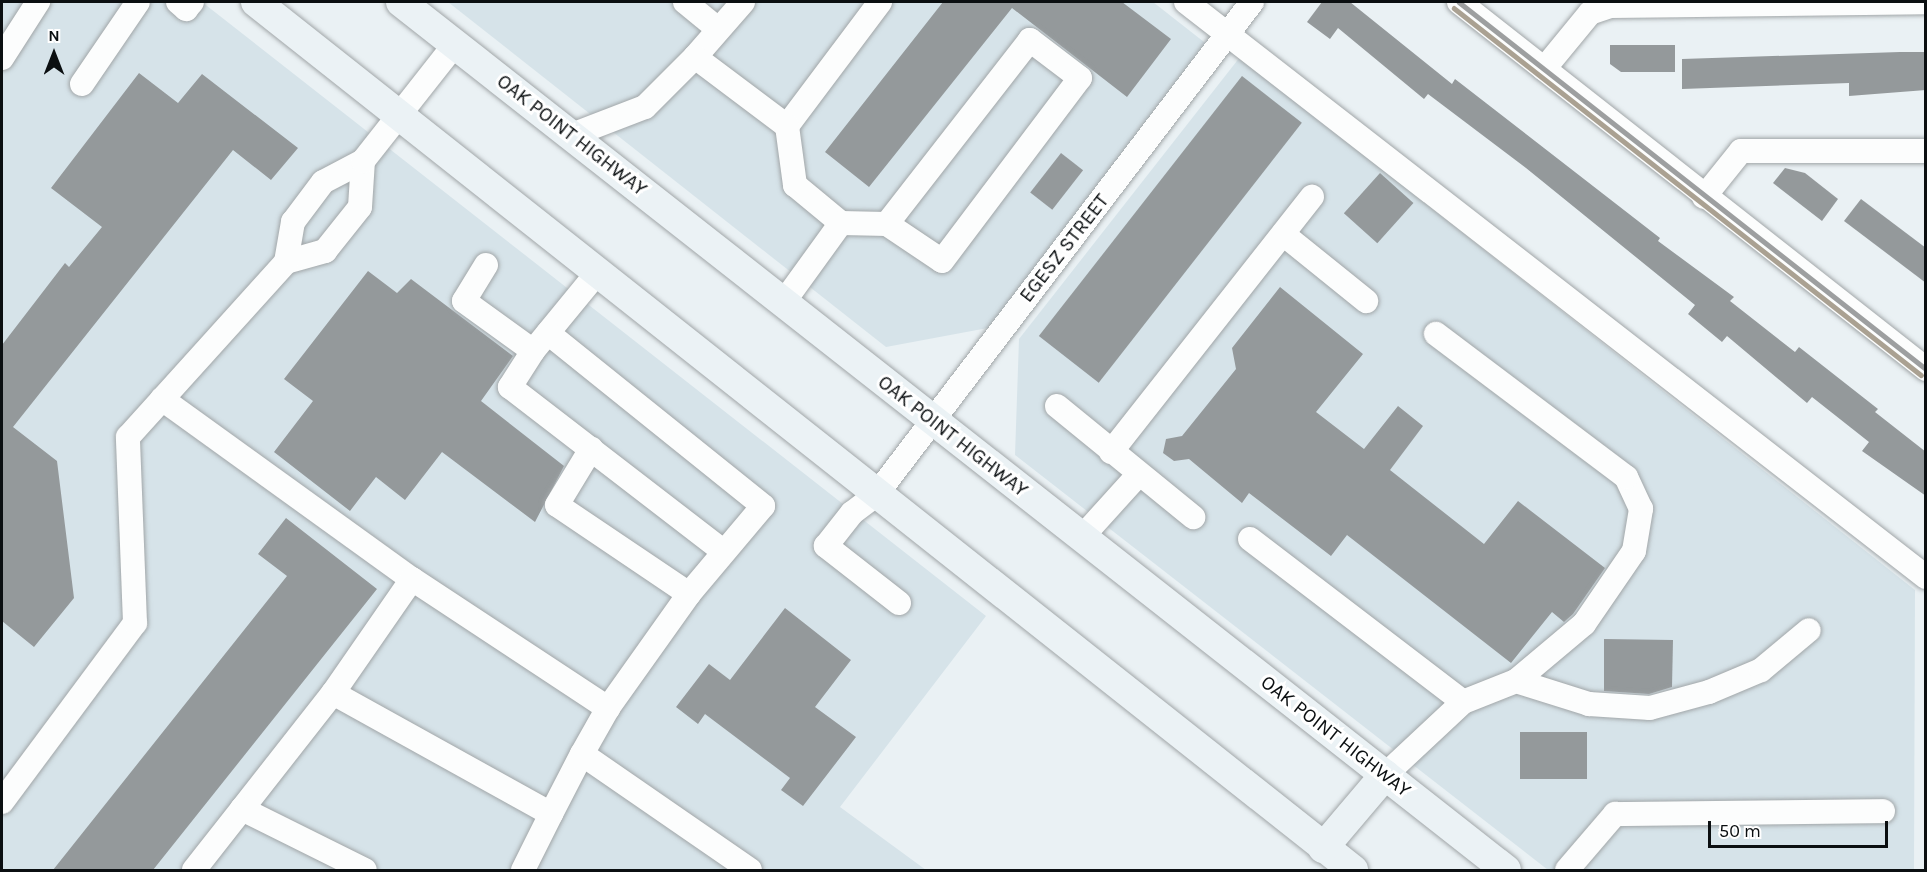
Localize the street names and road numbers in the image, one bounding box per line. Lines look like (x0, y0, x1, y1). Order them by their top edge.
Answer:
street label: OAK POINT HIGHWAY (492, 69, 652, 201)
street label: EGESZ STREET (1014, 189, 1114, 307)
street label: OAK POINT HIGHWAY (873, 370, 1033, 502)
street label: OAK POINT HIGHWAY (1256, 670, 1416, 802)

